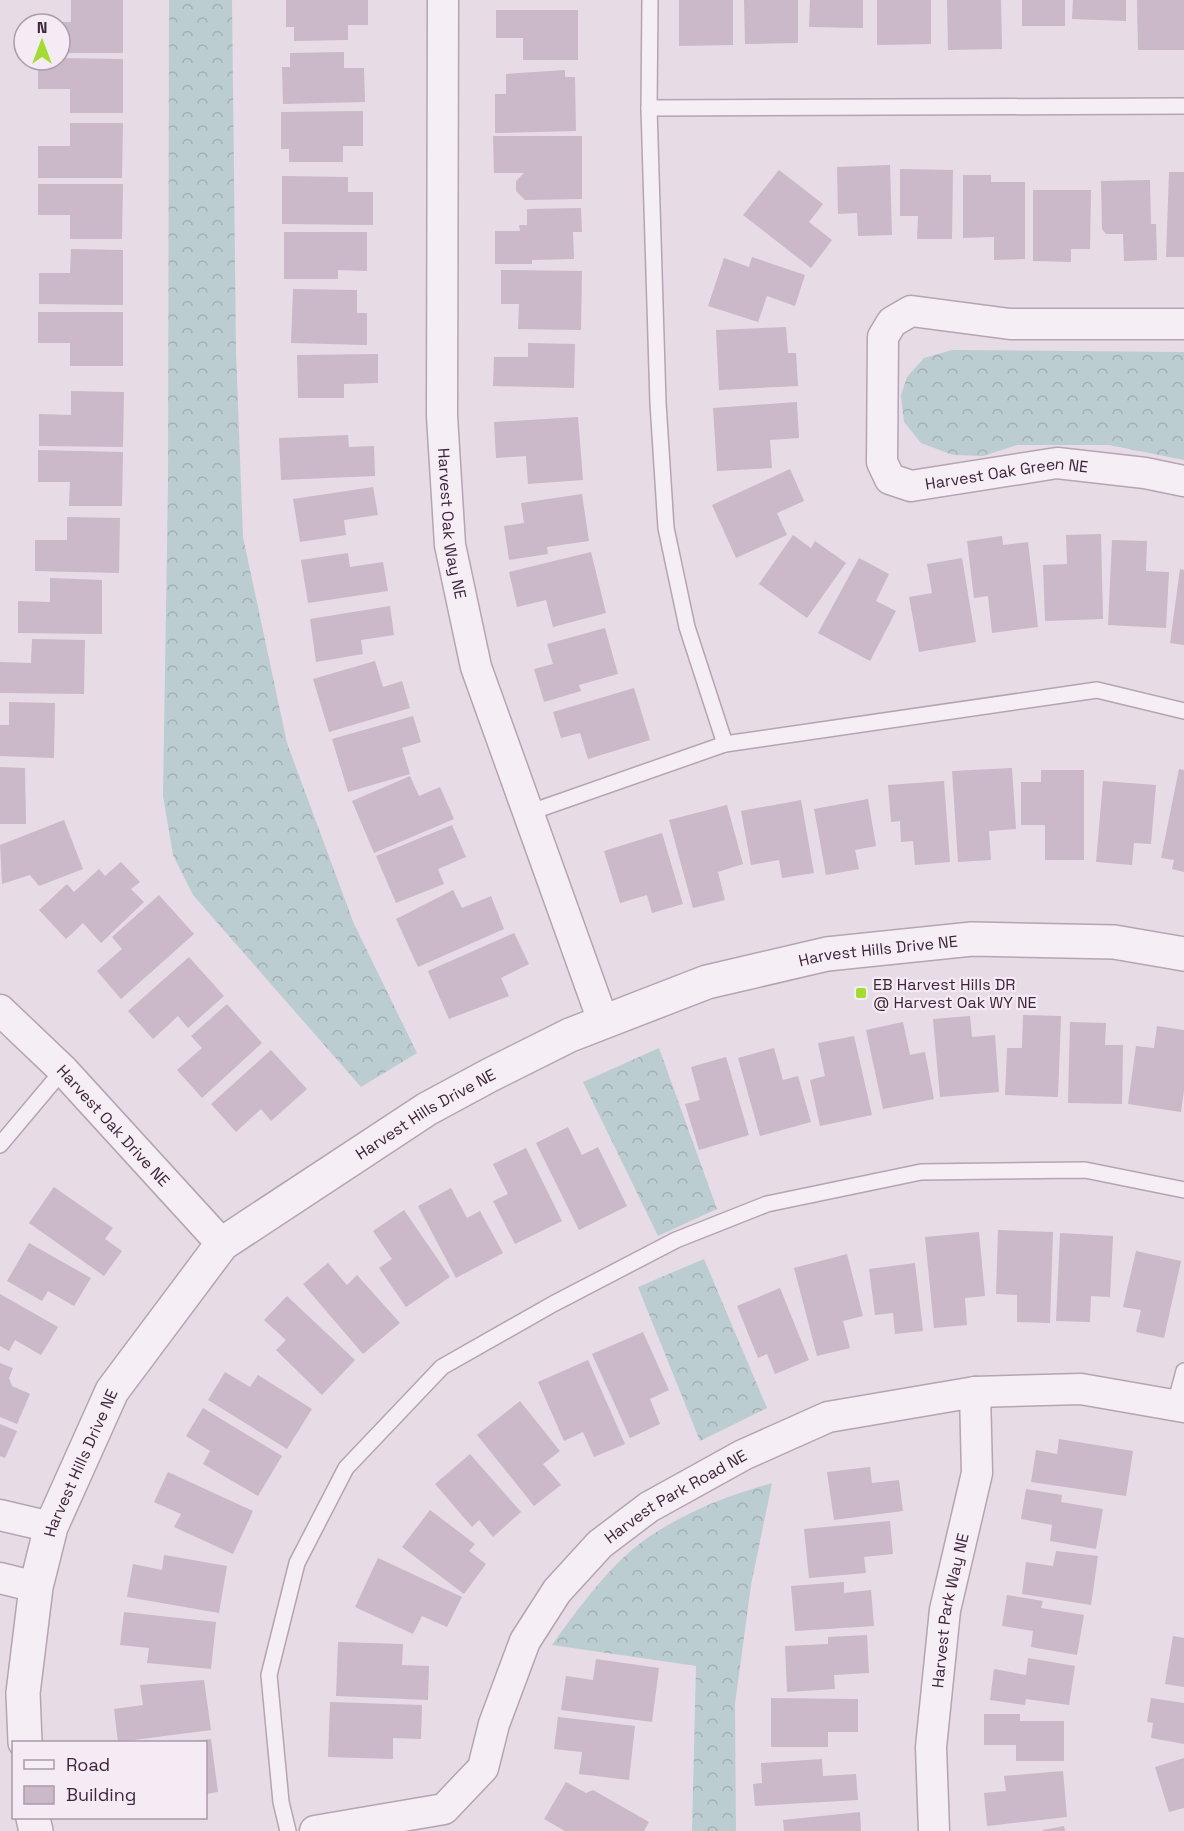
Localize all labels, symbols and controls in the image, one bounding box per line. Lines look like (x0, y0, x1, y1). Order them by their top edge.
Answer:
north arrow (12, 12, 72, 72)
text: N (37, 17, 47, 38)
street label: Harvest Oak Way NE (433, 447, 472, 601)
street label: Harvest Oak Green NE (924, 452, 1089, 494)
street label: Harvest Hills Drive NE (796, 930, 959, 971)
place label: EB Harvest Hills DR @ Harvest Oak WY NE (873, 974, 1037, 1013)
marker: EB Harvest Hills DR @ Harvest Oak WY NE (854, 986, 868, 1000)
street label: Harvest Oak Drive NE (53, 1060, 175, 1191)
street label: Harvest Hills Drive NE (351, 1063, 499, 1164)
street label: Harvest Hills Drive NE (38, 1385, 122, 1539)
street label: Harvest Park Road NE (600, 1445, 750, 1548)
street label: Harvest Park Way NE (927, 1531, 973, 1689)
legend (12, 1741, 207, 1819)
text: Road (66, 1753, 110, 1776)
text: Building (66, 1783, 136, 1806)

